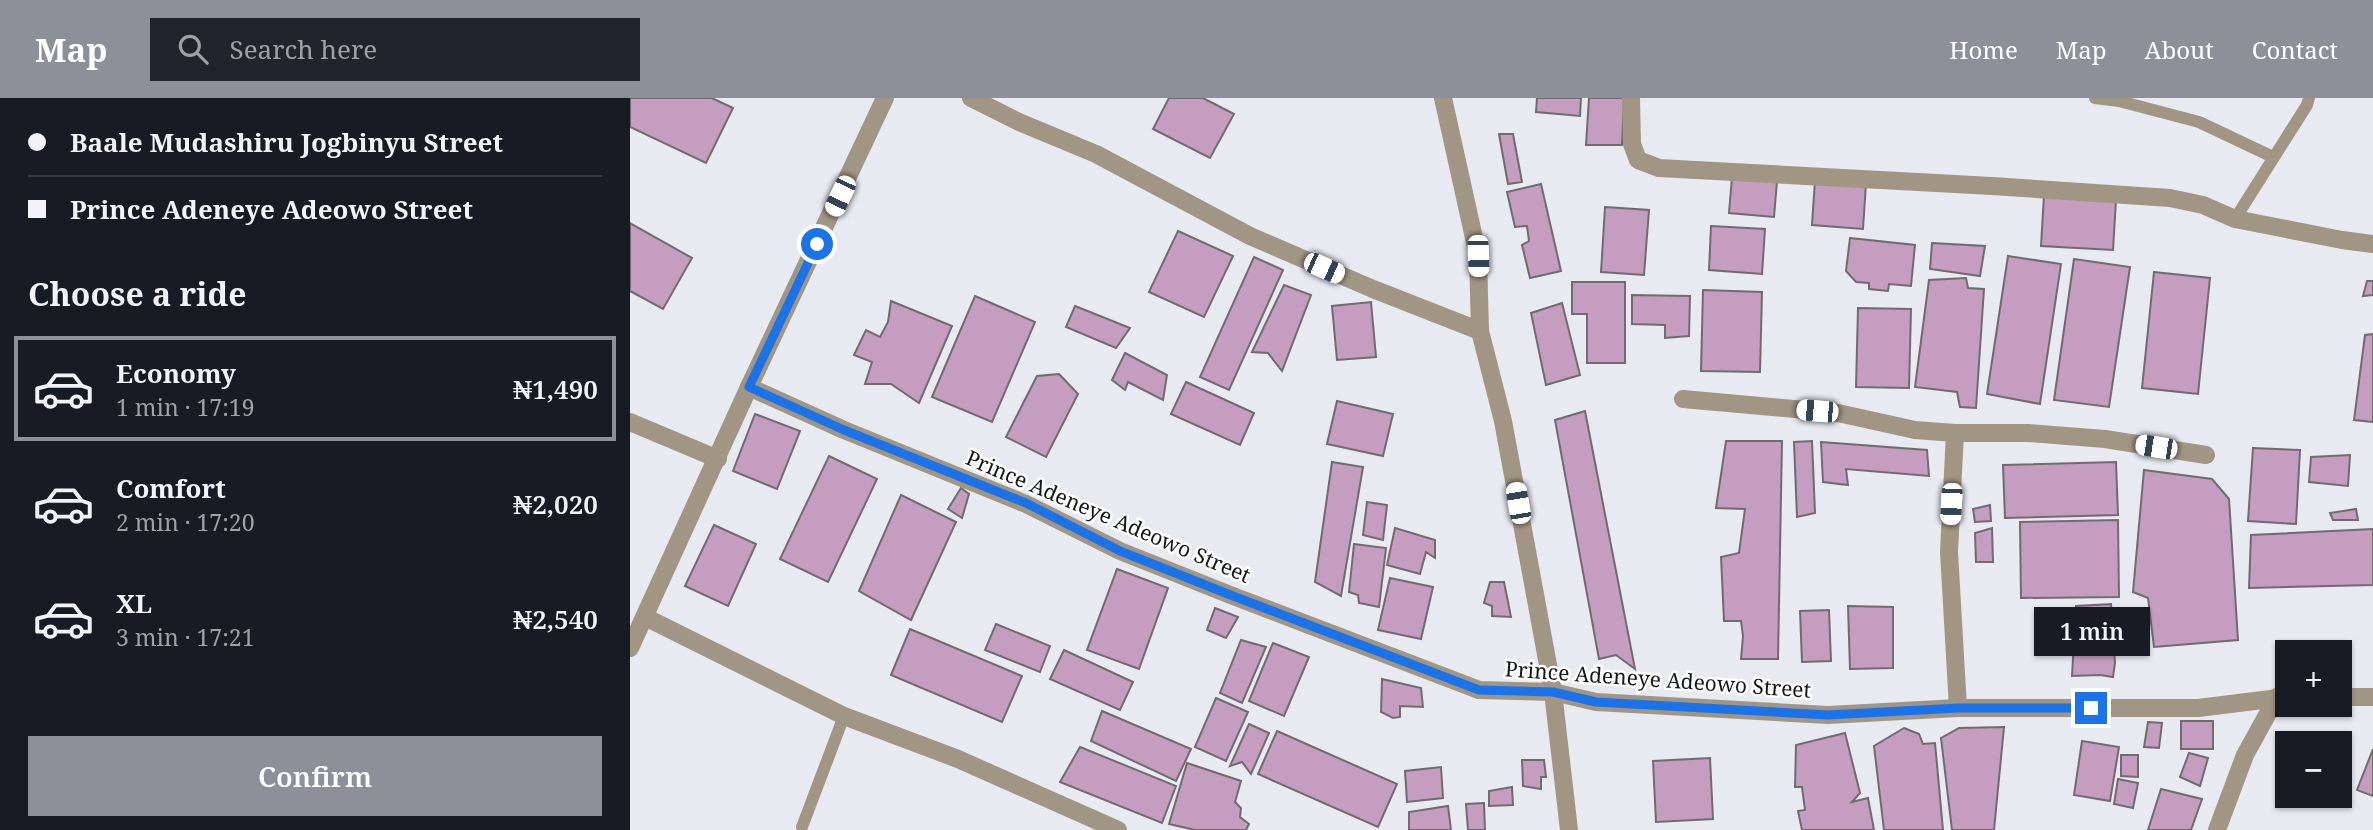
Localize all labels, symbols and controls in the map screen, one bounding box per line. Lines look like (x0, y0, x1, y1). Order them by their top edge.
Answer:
search box (150, 18, 640, 81)
text: Map (35, 27, 108, 72)
icon: search (174, 30, 212, 68)
text: Search here (230, 31, 377, 67)
text: Home (1949, 33, 2018, 66)
text: Map (2056, 33, 2107, 66)
text: About (2145, 33, 2214, 66)
text: Contact (2252, 33, 2338, 66)
text: Baale Mudashiru Jogbinyu Street (70, 124, 503, 160)
car (822, 173, 859, 219)
text: Prince Adeneye Adeowo Street (70, 191, 473, 227)
route start (801, 228, 833, 260)
car (1467, 235, 1490, 277)
car (1301, 250, 1348, 286)
text: Choose a ride (28, 272, 247, 315)
text: Economy (116, 355, 236, 391)
icon: car (32, 357, 95, 420)
text: ₦1,490 (513, 371, 598, 407)
text: 1 min · 17:19 (116, 391, 254, 423)
car (1796, 399, 1839, 423)
car (2134, 433, 2179, 461)
street label: Prince Adeneye Adeowo Street (962, 443, 1255, 589)
text: Comfort (116, 470, 226, 506)
icon: car (32, 472, 95, 535)
car (1505, 480, 1532, 526)
car (1940, 482, 1963, 526)
text: ₦2,020 (513, 486, 598, 522)
text: 2 min · 17:20 (116, 506, 254, 538)
text: XL (116, 585, 152, 621)
icon: car (32, 587, 95, 650)
text: ₦2,540 (513, 601, 598, 637)
callout: 1 min (2033, 606, 2149, 656)
text: 1 min (2060, 615, 2124, 647)
text: 3 min · 17:21 (116, 621, 254, 653)
map controls (2275, 640, 2352, 808)
button: + (2275, 640, 2352, 717)
street label: Prince Adeneye Adeowo Street (1504, 654, 1812, 704)
route end (2075, 692, 2107, 724)
button: − (2275, 731, 2352, 808)
button: Confirm (28, 736, 602, 816)

